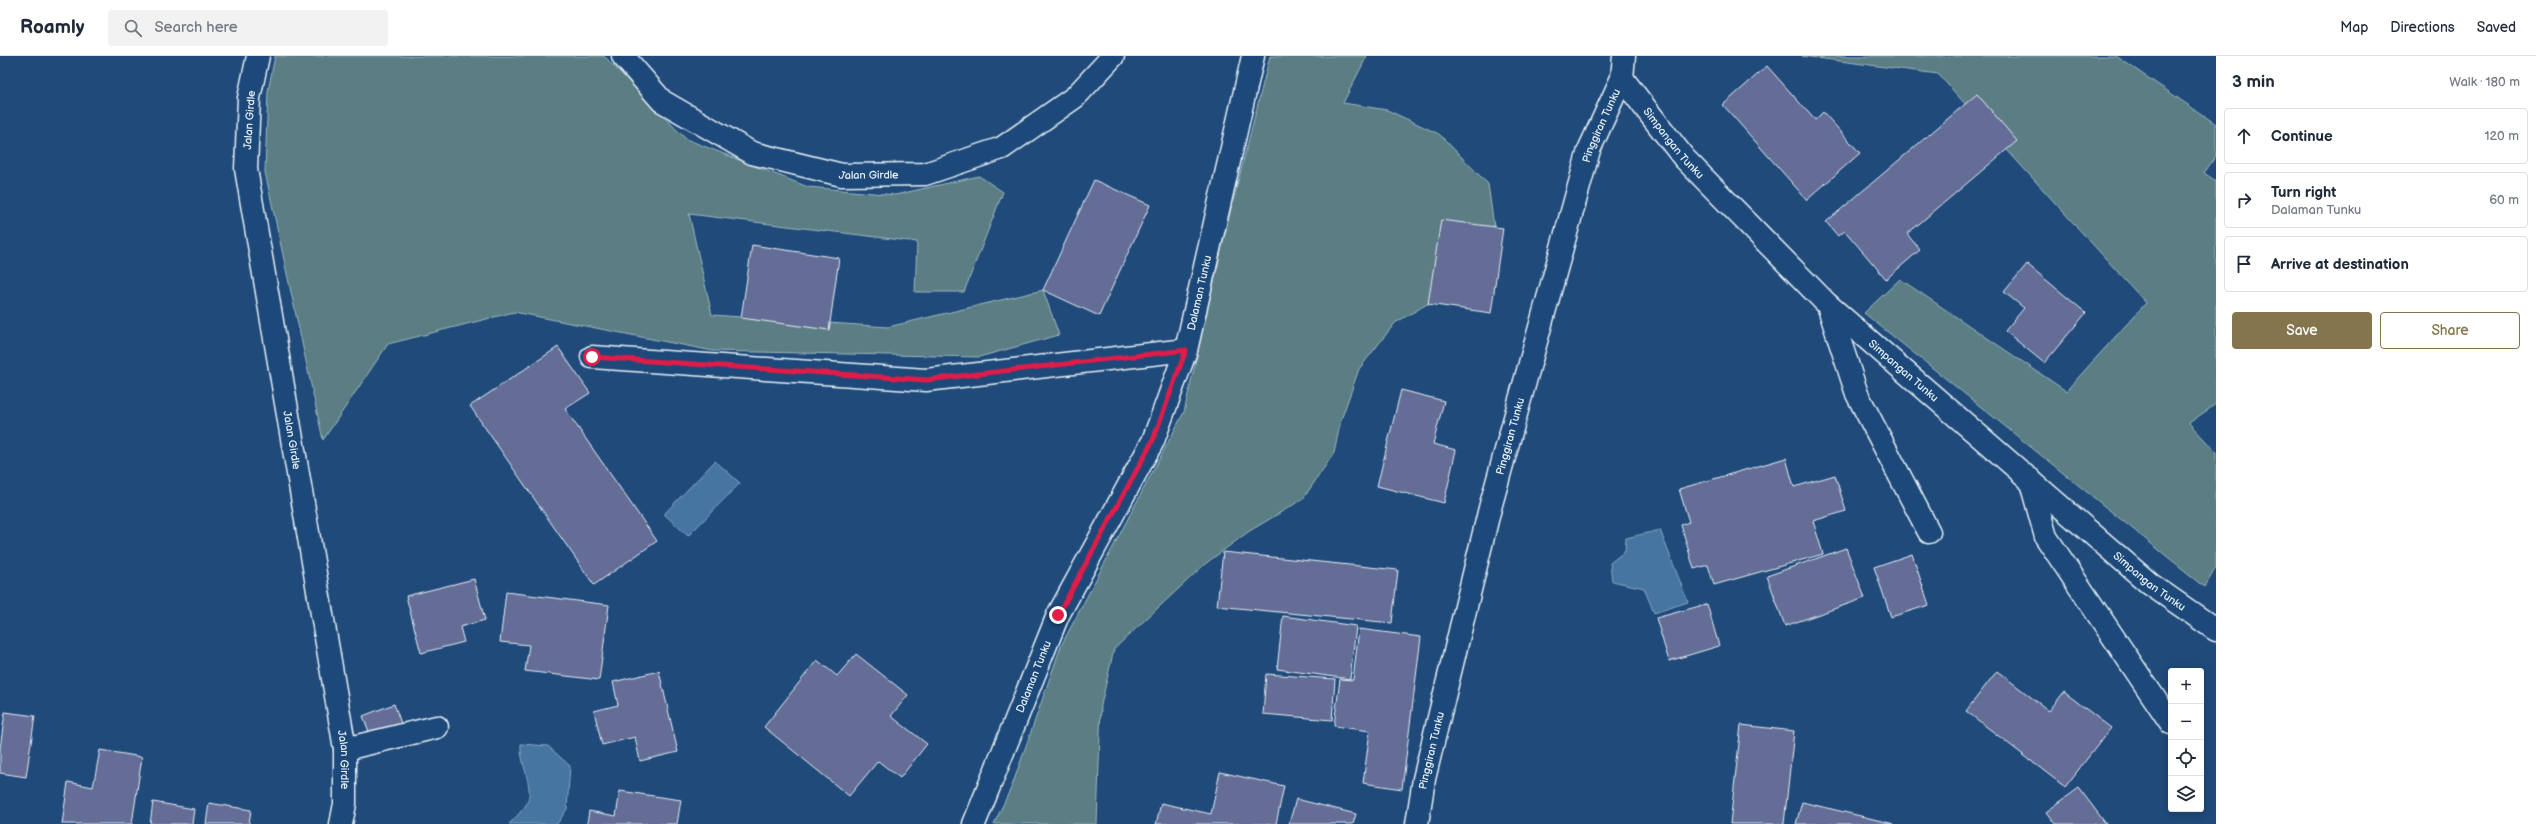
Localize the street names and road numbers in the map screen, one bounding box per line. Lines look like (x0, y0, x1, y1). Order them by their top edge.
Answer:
street label: Pinggiran Tunku (1580, 87, 1623, 164)
street label: Jalan Girdle (241, 90, 258, 150)
street label: Simpangan Tunku (1640, 105, 1706, 181)
street label: Jalan Girdle (838, 168, 899, 183)
street label: Dalaman Tunku (1185, 254, 1214, 332)
street label: Simpangan Tunku (1866, 337, 1941, 405)
street label: Pinggiran Tunku (1493, 396, 1527, 476)
street label: Jalan Girdle (280, 410, 303, 471)
street label: Simpangan Tunku (2111, 549, 2188, 614)
street label: Dalaman Tunku (1013, 639, 1054, 715)
street label: Pinggiran Tunku (1416, 710, 1447, 790)
street label: Jalan Girdle (335, 729, 351, 790)

